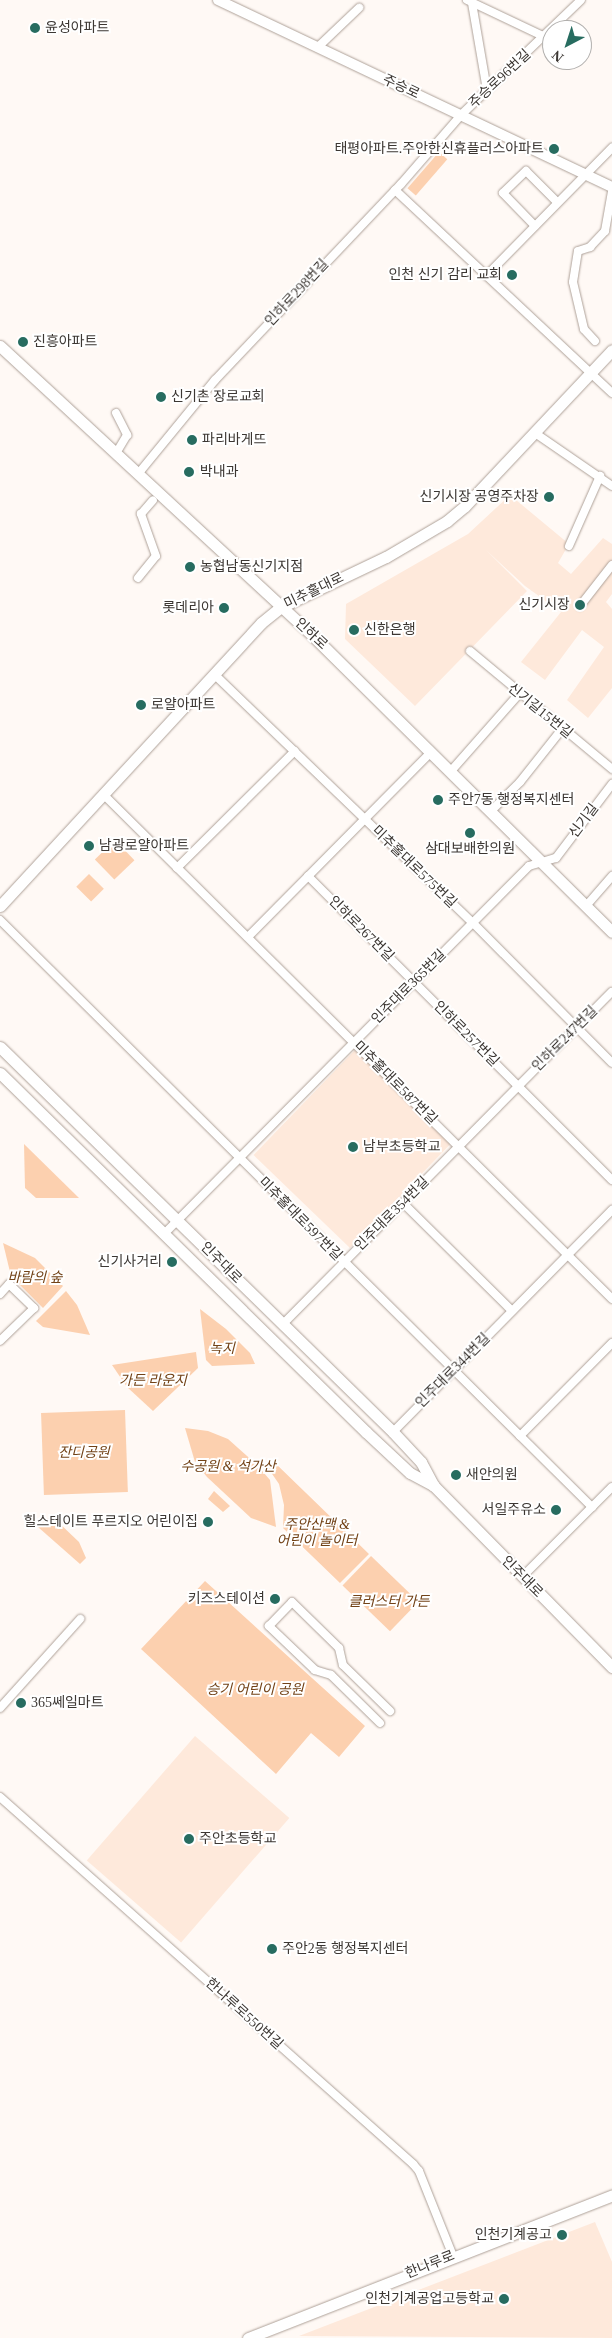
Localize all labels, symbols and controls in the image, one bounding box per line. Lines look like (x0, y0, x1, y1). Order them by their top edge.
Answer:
place label: 윤성아파트 (45, 20, 109, 36)
north arrow (542, 20, 592, 70)
marker: 윤성아파트 (29, 22, 41, 34)
street label: 주승로96번길 (466, 46, 534, 112)
text: N (549, 47, 566, 65)
street label: 주승로 (380, 71, 422, 103)
place label: 태평아파트.주안한신휴플러스아파트 (334, 141, 544, 157)
marker: 태평아파트.주안한신휴플러스아파트 (548, 143, 560, 155)
street label: 인하로298번길 (262, 256, 332, 330)
place label: 인천 신기 감리 교회 (388, 267, 502, 283)
marker: 인천 신기 감리 교회 (506, 269, 518, 281)
place label: 진흥아파트 (33, 334, 97, 350)
marker: 진흥아파트 (17, 336, 29, 348)
place label: 신기촌 장로교회 (171, 389, 265, 405)
marker: 신기촌 장로교회 (155, 391, 167, 403)
place label: 파리바게뜨 (202, 432, 266, 448)
marker: 파리바게뜨 (186, 434, 198, 446)
place label: 박내과 (200, 464, 239, 480)
marker: 박내과 (182, 465, 196, 479)
place label: 신기시장 공영주차장 (420, 489, 539, 505)
marker: 신기시장 공영주차장 (543, 491, 555, 503)
place label: 농협남동신기지점 (200, 559, 303, 575)
marker: 농협남동신기지점 (184, 561, 196, 573)
street label: 미추홀대로 (281, 569, 347, 613)
place label: 신기시장 (518, 597, 570, 613)
marker: 신기시장 (574, 599, 586, 611)
place label: 롯데리아 (162, 600, 214, 616)
marker: 롯데리아 (218, 602, 230, 614)
street label: 인하로 (291, 615, 331, 653)
place label: 신한은행 (364, 622, 416, 638)
marker: 신한은행 (348, 624, 360, 636)
street label: 신기길15번길 (504, 680, 576, 742)
place label: 로얄아파트 (151, 697, 215, 713)
marker: 로얄아파트 (135, 699, 147, 711)
place label: 주안7동 행정복지센터 (448, 792, 574, 808)
marker: 주안7동 행정복지센터 (432, 794, 444, 806)
street label: 신기길 (566, 801, 602, 841)
street label: 미추홀대로575번길 (368, 822, 460, 912)
marker: 삼대보배한의원 (464, 827, 476, 839)
place label: 남광로얄아파트 (99, 838, 189, 854)
marker: 남광로얄아파트 (83, 840, 95, 852)
place label: 삼대보배한의원 (425, 841, 515, 857)
street label: 인하로267번길 (325, 893, 397, 965)
street label: 인주대로365번길 (368, 946, 450, 1028)
street label: 인하로257번길 (430, 998, 502, 1070)
street label: 인하로247번길 (529, 1003, 601, 1075)
street label: 미추홀대로587번길 (350, 1038, 440, 1128)
place label: 남부초등학교 (363, 1139, 440, 1155)
marker: 남부초등학교 (347, 1141, 359, 1153)
street label: 인주대로354번길 (351, 1173, 433, 1255)
street label: 미추홀대로597번길 (255, 1174, 345, 1264)
street label: 인주대로 (197, 1239, 245, 1287)
place label: 신기사거리 (98, 1254, 162, 1270)
marker: 신기사거리 (166, 1256, 178, 1268)
park label: 바람의 숲 (7, 1270, 63, 1286)
street label: 인주대로344번길 (412, 1330, 494, 1412)
park label: 녹지 (209, 1341, 235, 1357)
park label: 가든 라운지 (119, 1373, 187, 1389)
park label: 잔디공원 (58, 1445, 110, 1461)
park label: 수공원 & 석가산 (180, 1459, 276, 1475)
place label: 새안의원 (466, 1467, 518, 1483)
marker: 새안의원 (450, 1469, 462, 1481)
place label: 서일주유소 (482, 1502, 546, 1518)
marker: 서일주유소 (550, 1504, 562, 1516)
place label: 힐스테이트 푸르지오 어린이집 (24, 1514, 198, 1530)
marker: 힐스테이트 푸르지오 어린이집 (202, 1516, 214, 1528)
park label: 주안산맥 & 어린이 놀이터 (277, 1517, 357, 1550)
street label: 인주대로 (498, 1553, 546, 1601)
place label: 키즈스테이션 (188, 1591, 265, 1607)
marker: 키즈스테이션 (269, 1593, 281, 1605)
park label: 클러스터 가든 (349, 1594, 429, 1610)
park label: 승기 어린이 공원 (206, 1682, 304, 1698)
place label: 365쎄일마트 (31, 1695, 104, 1711)
marker: 365쎄일마트 (15, 1697, 27, 1709)
place label: 주안초등학교 (199, 1831, 276, 1847)
marker: 주안초등학교 (183, 1833, 195, 1845)
place label: 주안2동 행정복지센터 (282, 1941, 408, 1957)
marker: 주안2동 행정복지센터 (266, 1943, 278, 1955)
street label: 한나루로550번길 (202, 1975, 286, 2053)
place label: 인천기계공고 (475, 2227, 552, 2243)
marker: 인천기계공고 (556, 2229, 568, 2241)
street label: 한나루로 (403, 2248, 457, 2282)
place label: 인천기계공업고등학교 (365, 2291, 494, 2307)
marker: 인천기계공업고등학교 (498, 2293, 510, 2305)

